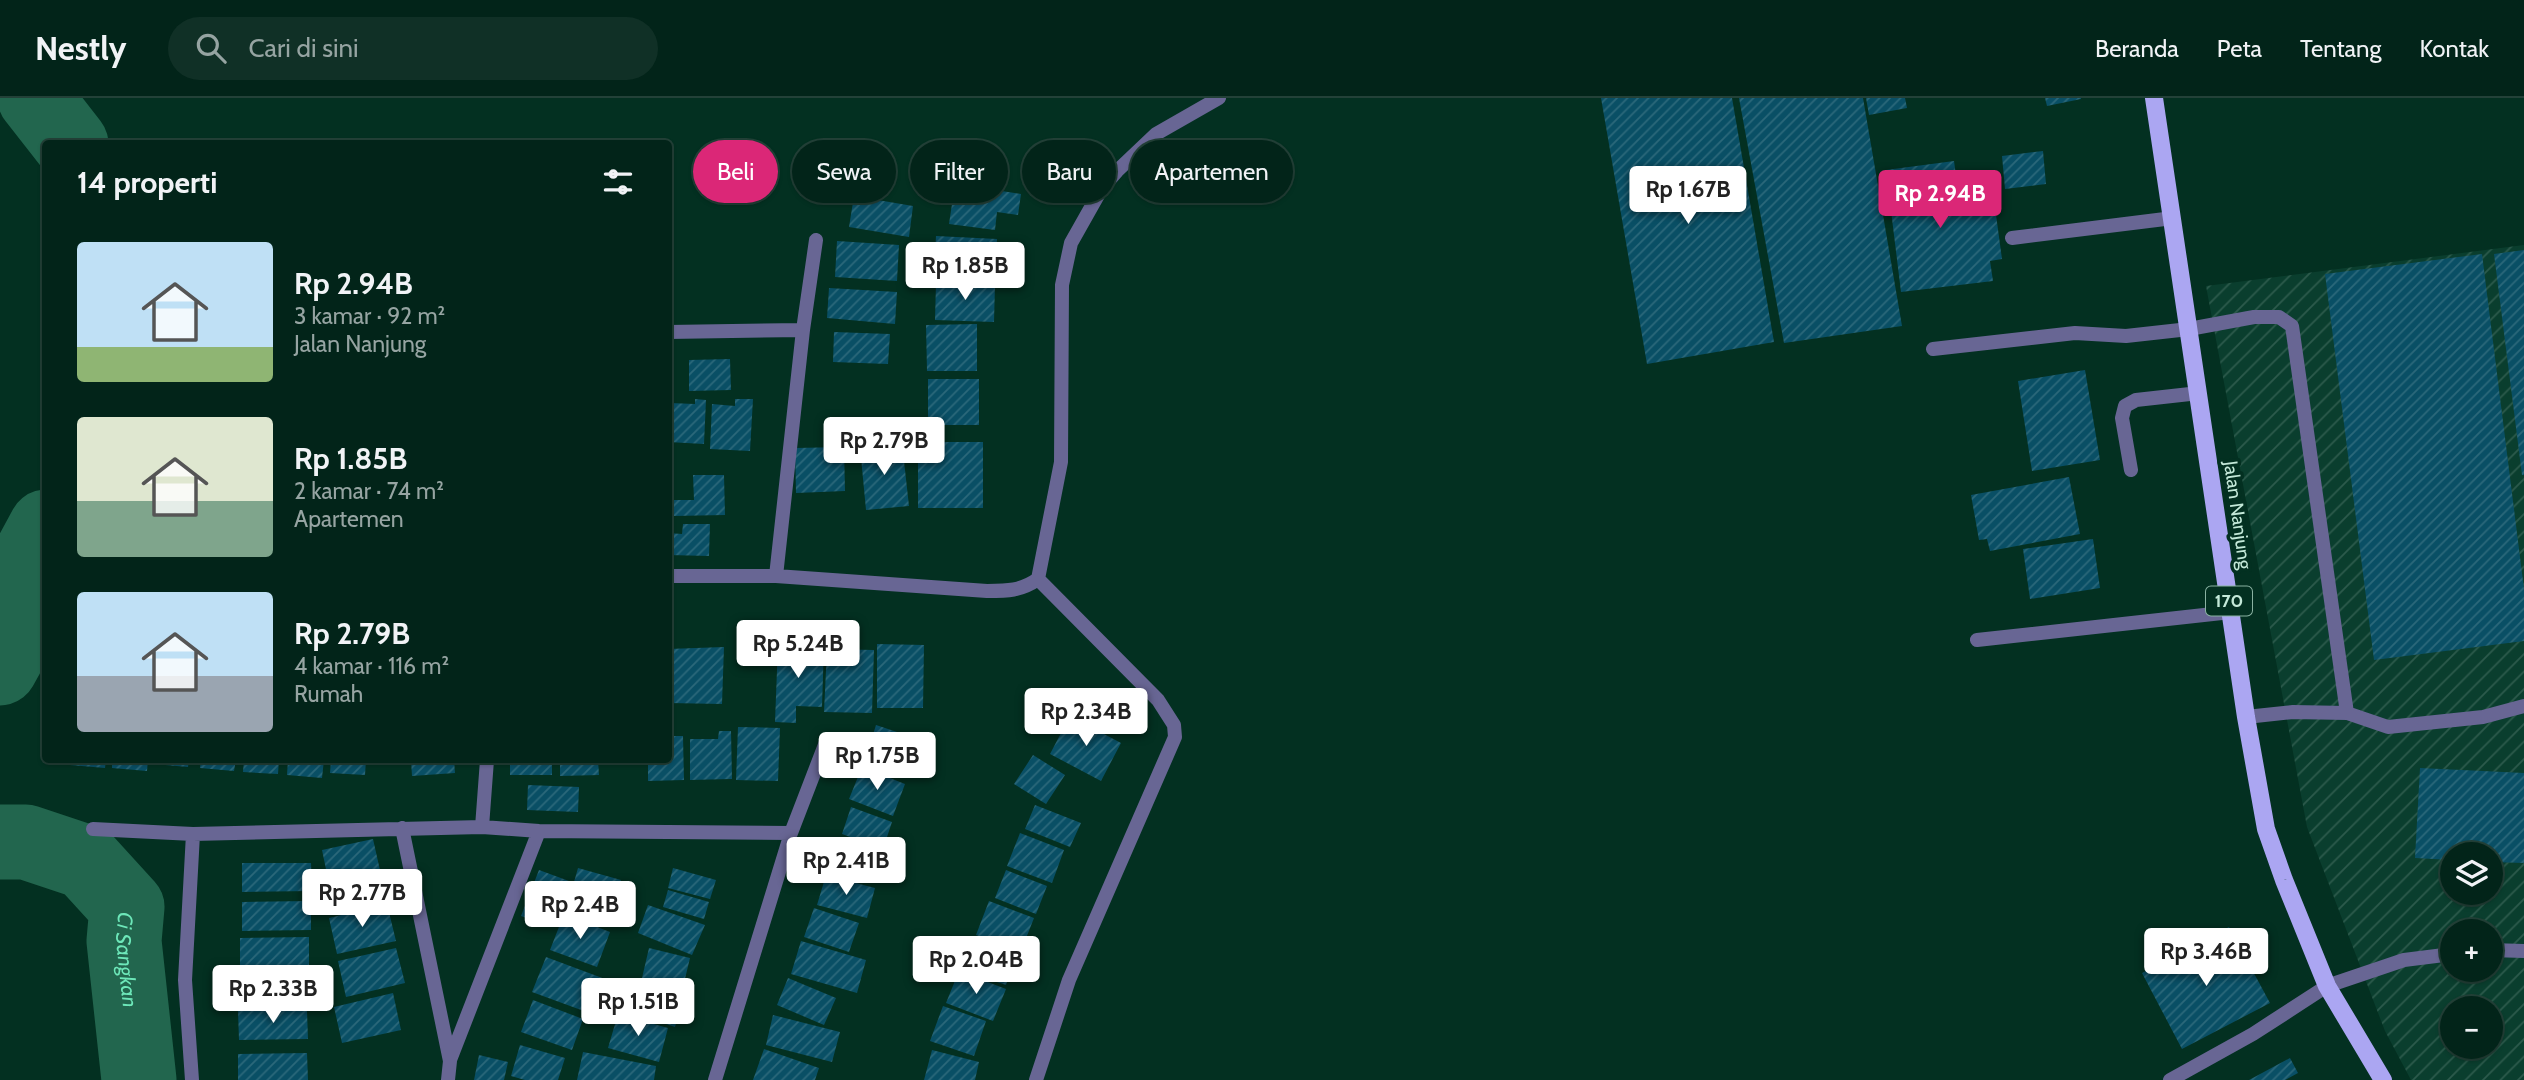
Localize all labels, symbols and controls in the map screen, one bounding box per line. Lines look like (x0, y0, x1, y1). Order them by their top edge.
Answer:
search box (168, 17, 658, 80)
text: Nestly (35, 28, 126, 68)
icon: search (192, 29, 230, 67)
text: Cari di sini (248, 32, 359, 64)
text: Beranda (2095, 34, 2179, 63)
text: Peta (2217, 34, 2262, 63)
text: Tentang (2300, 34, 2381, 63)
text: Kontak (2419, 34, 2489, 63)
chip: Beli (693, 140, 778, 203)
chip: Sewa (792, 140, 896, 203)
chip: Filter (910, 140, 1008, 203)
chip: Baru (1022, 140, 1116, 203)
chip: Apartemen (1130, 140, 1293, 203)
icon: filters (599, 163, 637, 201)
text: 14 properti (77, 164, 217, 201)
pin: Rp 1.67B (1616, 166, 1760, 226)
pin: Rp 2.94B (1868, 170, 2012, 230)
text: Rp 1.67B (1645, 175, 1731, 203)
text: Rp 2.94B (1894, 179, 1986, 207)
pin: Rp 1.85B (893, 242, 1037, 302)
text: Rp 1.85B (922, 251, 1008, 279)
text: Rp 2.94B (294, 265, 413, 302)
icon: home (133, 270, 217, 354)
text: 3 kamar · 92 m² (294, 302, 445, 330)
text: Jalan Nanjung (294, 330, 426, 358)
pin: Rp 2.79B (812, 418, 956, 477)
text: Rp 2.79B (840, 426, 928, 454)
text: Rp 1.85B (294, 440, 407, 477)
icon: home (133, 445, 217, 529)
street label: Jalan Nanjung (2219, 458, 2257, 571)
text: 2 kamar · 74 m² (294, 477, 444, 505)
text: Apartemen (294, 505, 404, 533)
road number: 170 (2206, 587, 2252, 616)
text: Rp 2.79B (294, 615, 410, 652)
icon: home (133, 620, 217, 704)
pin: Rp 5.24B (726, 620, 870, 680)
text: Rp 5.24B (753, 629, 843, 657)
text: 4 kamar · 116 m² (294, 652, 449, 680)
text: Rumah (294, 680, 363, 708)
pin: Rp 2.34B (1014, 688, 1158, 748)
text: Rp 2.34B (1041, 697, 1131, 725)
pin: Rp 1.75B (805, 732, 949, 792)
text: Rp 1.75B (835, 741, 919, 769)
pin: Rp 2.41B (774, 838, 918, 897)
map controls (2440, 842, 2503, 1059)
button: layers (2440, 842, 2503, 905)
text: Rp 2.41B (803, 846, 889, 874)
pin: Rp 2.77B (290, 870, 434, 929)
text: Rp 2.77B (318, 878, 406, 906)
pin: Rp 2.4B (515, 882, 645, 941)
text: Rp 2.4B (541, 890, 619, 918)
water label: Ci Sangkan (111, 911, 144, 1008)
button: + (2440, 919, 2503, 982)
pin: Rp 3.46B (2134, 928, 2278, 988)
pin: Rp 2.04B (904, 936, 1048, 996)
text: Rp 3.46B (2160, 937, 2252, 965)
text: Rp 2.04B (929, 945, 1023, 973)
pin: Rp 2.33B (201, 965, 345, 1025)
text: Rp 2.33B (228, 974, 318, 1002)
pin: Rp 1.51B (566, 978, 710, 1038)
text: Rp 1.51B (597, 987, 679, 1015)
button: − (2440, 996, 2503, 1059)

